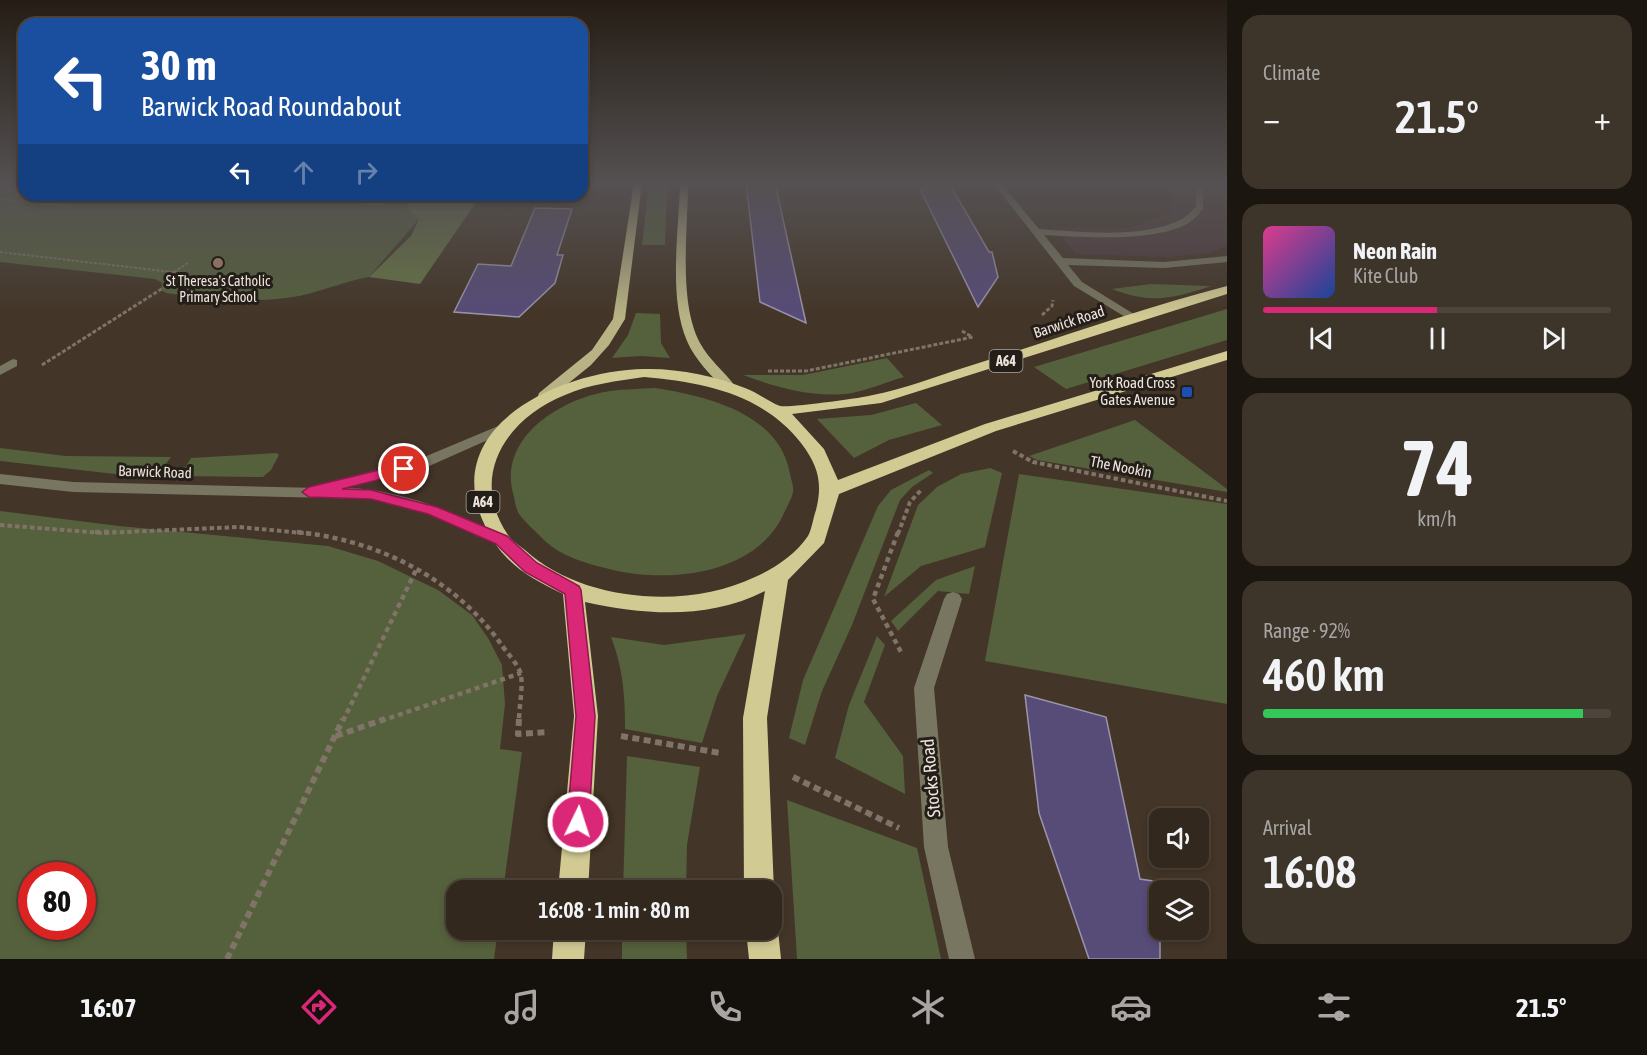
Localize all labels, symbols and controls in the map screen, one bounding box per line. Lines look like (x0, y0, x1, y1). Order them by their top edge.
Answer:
text: 30 m (141, 41, 216, 89)
icon: left (42, 42, 120, 120)
text: Climate (1263, 61, 1320, 84)
text: Barwick Road Roundabout (141, 91, 401, 122)
text: 21.5° (1395, 91, 1479, 143)
text: − (1263, 99, 1280, 137)
text: + (1594, 99, 1611, 137)
icon: left (224, 156, 257, 189)
icon: ahead (287, 156, 320, 189)
icon: right (350, 156, 383, 189)
text: Neon Rain (1353, 238, 1437, 264)
marker: St Theresa's Catholic Primary School (211, 256, 225, 270)
text: Kite Club (1353, 264, 1418, 287)
place label: St Theresa's Catholic Primary School (166, 273, 271, 305)
street label: Barwick Road (1031, 302, 1107, 341)
icon: previous (1305, 322, 1338, 355)
icon: pause (1421, 322, 1454, 355)
icon: next (1537, 322, 1570, 355)
road number: A64 (990, 350, 1022, 372)
place label: York Road Cross Gates Avenue (1090, 374, 1175, 408)
marker: York Road Cross Gates Avenue (1180, 385, 1194, 399)
text: 74 (1400, 423, 1474, 513)
pin (378, 443, 429, 494)
icon: arrive (387, 452, 420, 485)
street label: The Nookin (1089, 452, 1153, 481)
street label: Barwick Road (118, 462, 192, 481)
road number: A64 (466, 491, 500, 513)
text: km/h (1417, 507, 1457, 530)
text: Range · 92% (1263, 619, 1350, 642)
text: 460 km (1263, 649, 1385, 701)
street label: Stocks Road (917, 738, 944, 818)
position arrow (546, 790, 610, 854)
map controls (1149, 808, 1209, 940)
button: sound (1149, 808, 1209, 868)
text: Arrival (1263, 816, 1312, 839)
text: 16:08 (1263, 846, 1357, 898)
speed limit sign: 80 (18, 862, 96, 940)
button: layers (1149, 880, 1209, 940)
text: 16:08 · 1 min · 80 m (538, 897, 690, 923)
icon: directions (298, 986, 340, 1028)
icon: music (501, 986, 543, 1028)
icon: phone (704, 986, 746, 1028)
icon: climate (907, 986, 949, 1028)
icon: car (1110, 986, 1152, 1028)
icon: filters (1313, 986, 1355, 1028)
text: 16:07 (81, 992, 137, 1023)
text: 21.5° (1516, 992, 1566, 1023)

